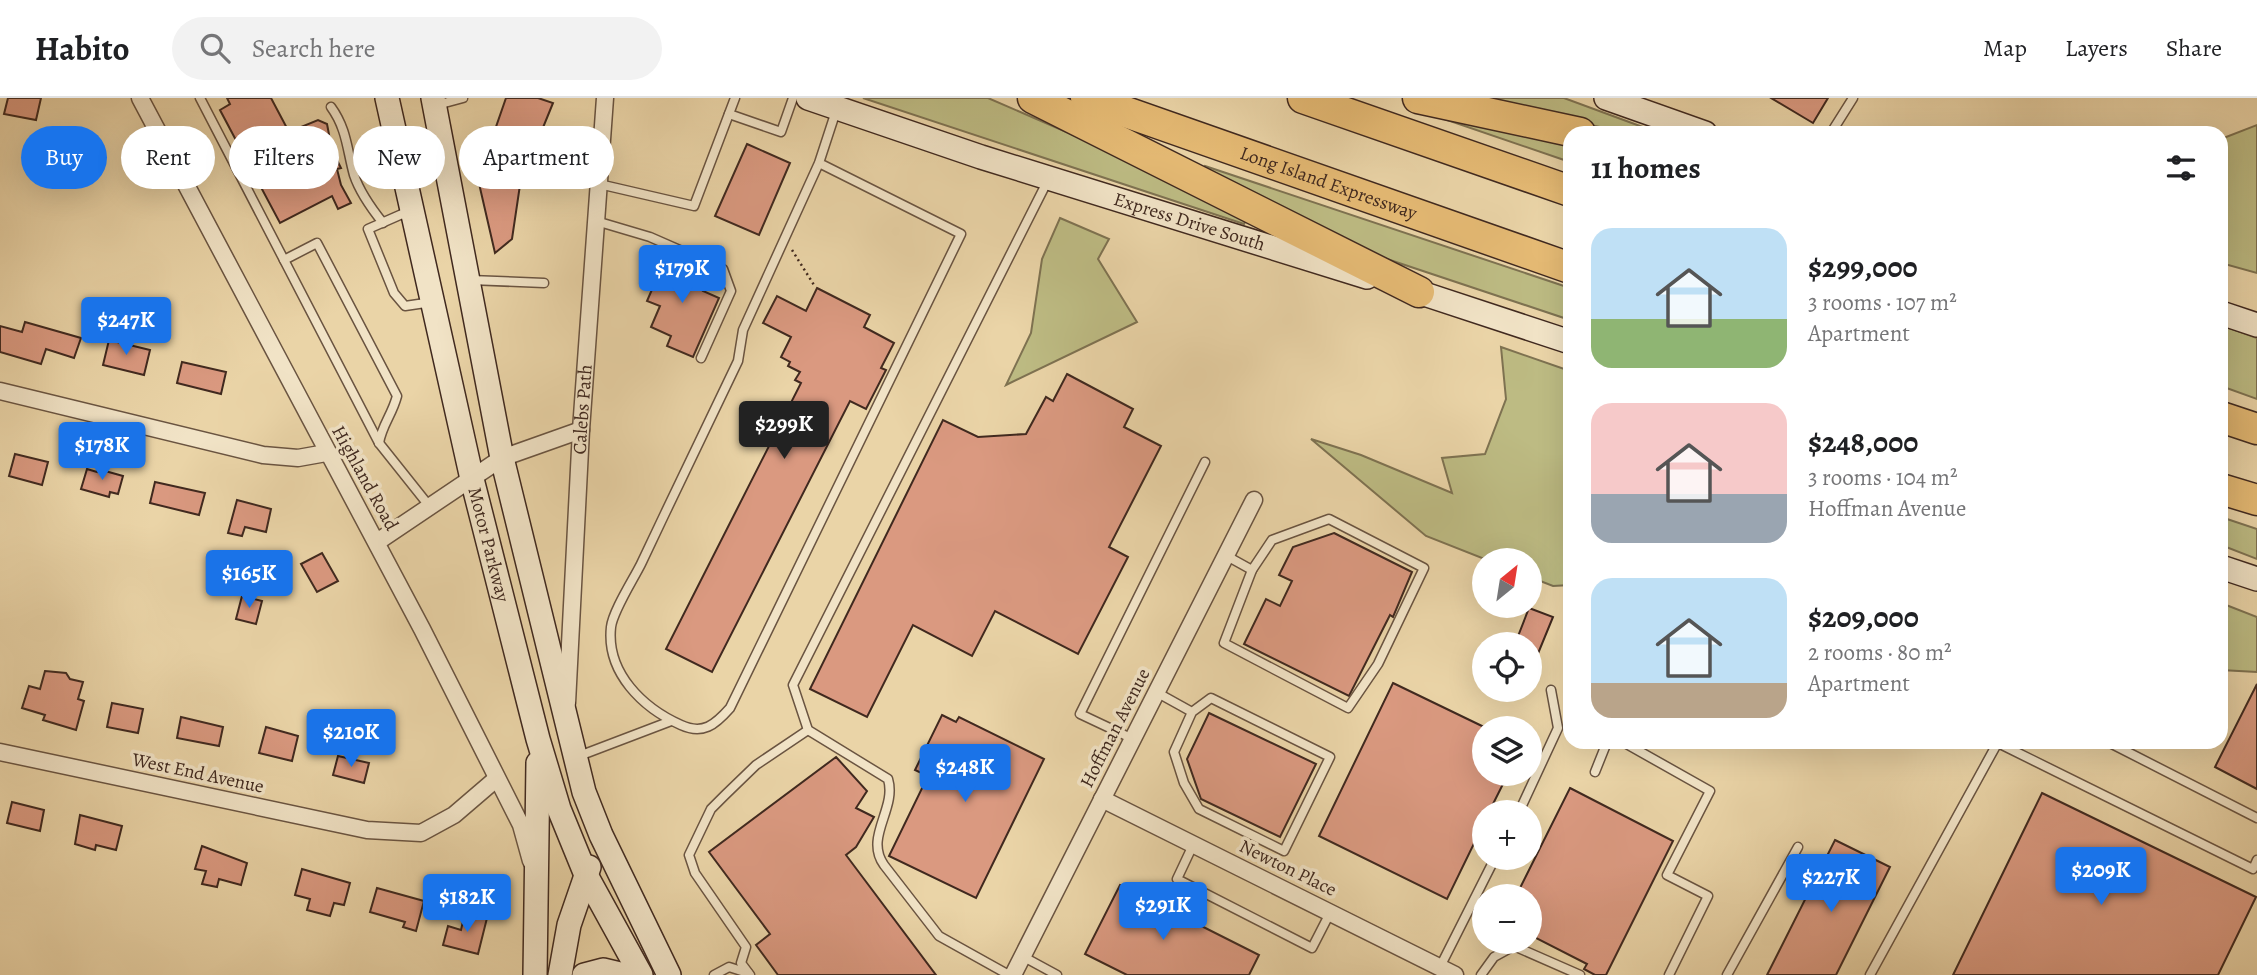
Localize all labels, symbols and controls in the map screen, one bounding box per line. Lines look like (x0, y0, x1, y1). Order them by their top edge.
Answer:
search box (172, 17, 662, 80)
text: Habito (35, 26, 130, 71)
icon: search (196, 29, 234, 67)
text: Search here (252, 31, 375, 66)
text: Map (1983, 32, 2027, 64)
text: Layers (2065, 32, 2128, 64)
text: Share (2166, 32, 2222, 64)
chip: Buy (21, 126, 107, 189)
chip: Rent (121, 126, 215, 189)
chip: Filters (229, 126, 339, 189)
chip: New (353, 126, 445, 189)
chip: Apartment (459, 126, 614, 189)
street label: Long Island Expressway (1236, 140, 1421, 226)
text: 11 homes (1591, 148, 1701, 188)
icon: filters (2162, 149, 2200, 187)
street label: Express Drive South (1110, 186, 1268, 258)
pin: $179K (633, 246, 731, 305)
text: $299,000 (1808, 247, 1918, 287)
text: $179K (655, 252, 709, 283)
icon: home (1647, 256, 1731, 340)
text: 3 rooms · 107 m² (1808, 287, 1957, 318)
pin: $247K (77, 298, 175, 357)
text: $247K (97, 304, 155, 335)
text: Apartment (1808, 318, 1910, 349)
street label: Calebs Path (567, 363, 599, 455)
pin: $299K (735, 402, 833, 461)
text: $299K (755, 408, 813, 439)
street label: Highland Road (325, 421, 405, 536)
pin: $178K (53, 422, 151, 482)
text: $248,000 (1808, 422, 1918, 462)
text: $178K (75, 429, 129, 460)
icon: home (1647, 431, 1731, 515)
text: 3 rooms · 104 m² (1808, 462, 1957, 493)
street label: Motor Parkway (462, 484, 516, 605)
text: Hoffman Avenue (1808, 493, 1966, 524)
north arrow (1472, 548, 1542, 618)
map controls (1472, 548, 1542, 954)
pin: $165K (200, 550, 298, 610)
text: $165K (222, 557, 276, 588)
text: $209,000 (1808, 597, 1919, 637)
icon: home (1647, 606, 1731, 690)
button: locate (1472, 632, 1542, 702)
text: 2 rooms · 80 m² (1808, 637, 1952, 668)
street label: Hoffman Avenue (1074, 664, 1156, 792)
text: Apartment (1808, 668, 1910, 699)
pin: $210K (302, 710, 400, 769)
text: $210K (323, 716, 379, 747)
button: layers (1472, 716, 1542, 786)
pin: $248K (916, 744, 1014, 804)
street label: West End Avenue (129, 746, 266, 800)
text: $248K (936, 751, 994, 782)
button: + (1472, 800, 1542, 870)
street label: Newton Place (1235, 833, 1341, 903)
pin: $209K (2052, 848, 2150, 907)
pin: $227K (1782, 854, 1880, 914)
text: $209K (2071, 854, 2131, 885)
text: $227K (1802, 861, 1860, 892)
pin: $182K (418, 874, 516, 934)
text: $182K (439, 881, 495, 912)
pin: $291K (1114, 882, 1212, 942)
button: − (1472, 884, 1542, 954)
text: $291K (1135, 889, 1191, 920)

